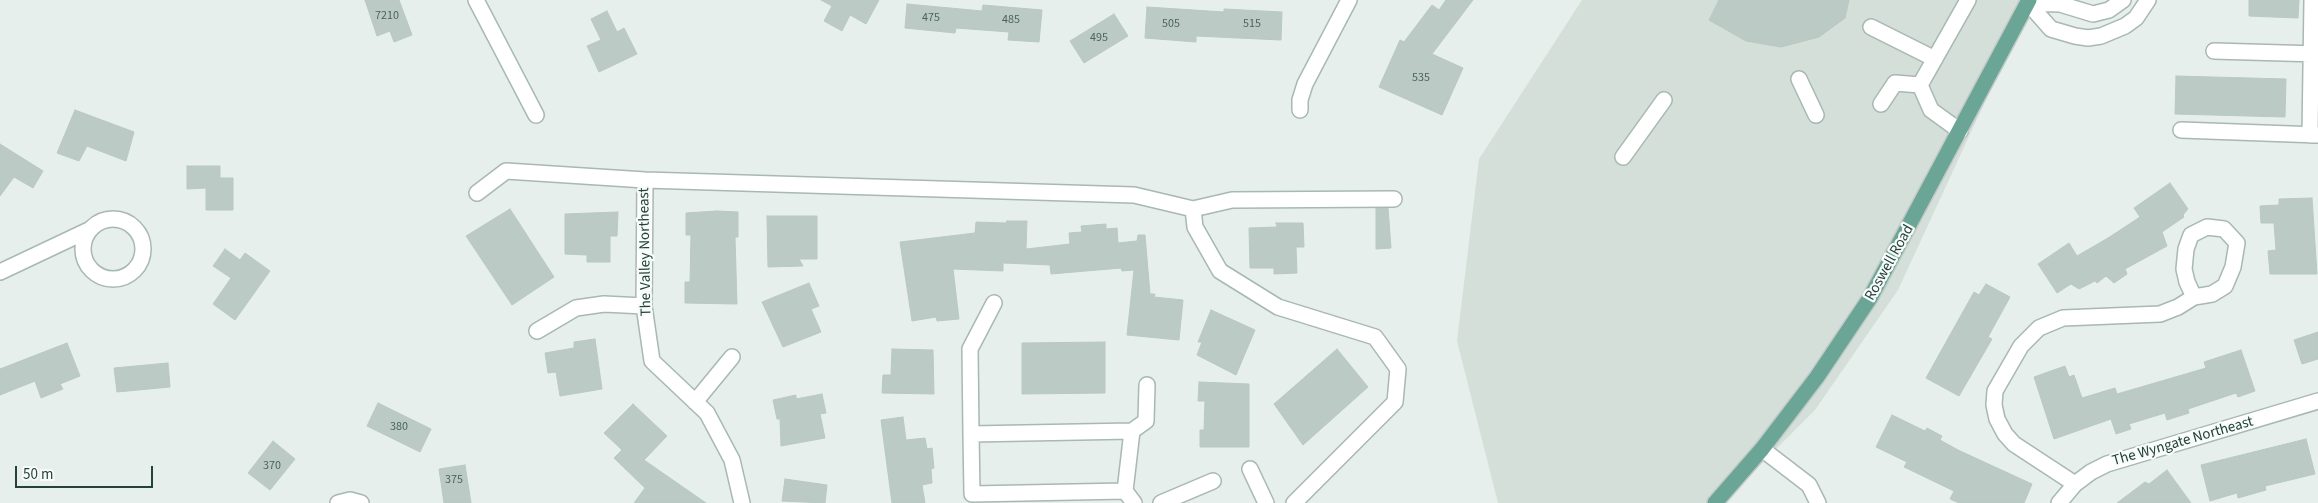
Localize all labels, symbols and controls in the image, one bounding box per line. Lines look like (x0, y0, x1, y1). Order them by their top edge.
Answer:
house number: 7210 (375, 9, 399, 23)
house number: 475 (922, 11, 940, 25)
house number: 485 (1002, 13, 1020, 27)
house number: 505 (1162, 17, 1180, 31)
house number: 515 (1243, 17, 1261, 31)
house number: 495 (1090, 31, 1108, 45)
house number: 535 (1412, 71, 1430, 85)
street label: The Valley Northeast (636, 187, 656, 317)
street label: Roswell Road (1862, 222, 1918, 304)
street label: The Wyngate Northeast (2110, 413, 2256, 471)
house number: 380 (390, 420, 408, 434)
scale bar (18, 456, 155, 488)
house number: 370 (263, 459, 281, 473)
text: 50 m (23, 464, 53, 485)
house number: 375 (445, 473, 463, 487)

